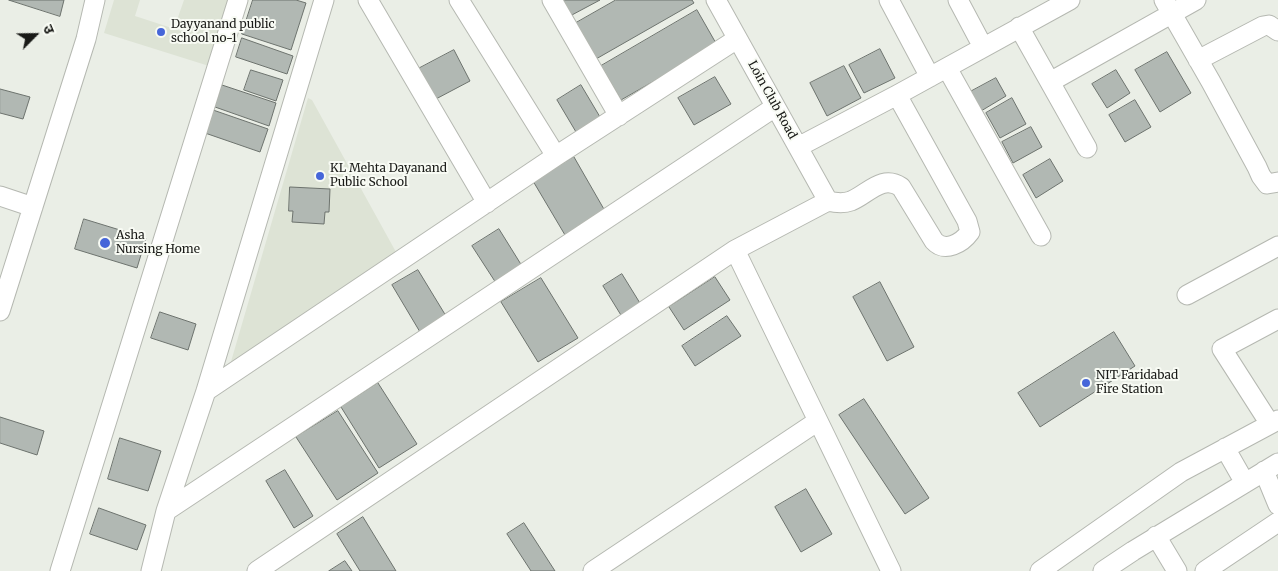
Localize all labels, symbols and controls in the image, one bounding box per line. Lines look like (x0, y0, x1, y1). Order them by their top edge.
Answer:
north arrow (10, 10, 60, 60)
place label: Dayyanand public school no-1 (171, 18, 275, 46)
text: उ (39, 22, 59, 36)
marker: Dayyanand public school no-1 (155, 26, 167, 38)
street label: Loin Club Road (745, 58, 799, 142)
place label: KL Mehta Dayanand Public School (330, 162, 447, 190)
marker: KL Mehta Dayanand Public School (314, 170, 326, 182)
place label: Asha Nursing Home (116, 229, 200, 257)
marker: Asha Nursing Home (98, 236, 112, 250)
place label: NIT Faridabad Fire Station (1096, 369, 1178, 397)
marker: NIT Faridabad Fire Station (1080, 377, 1092, 389)

